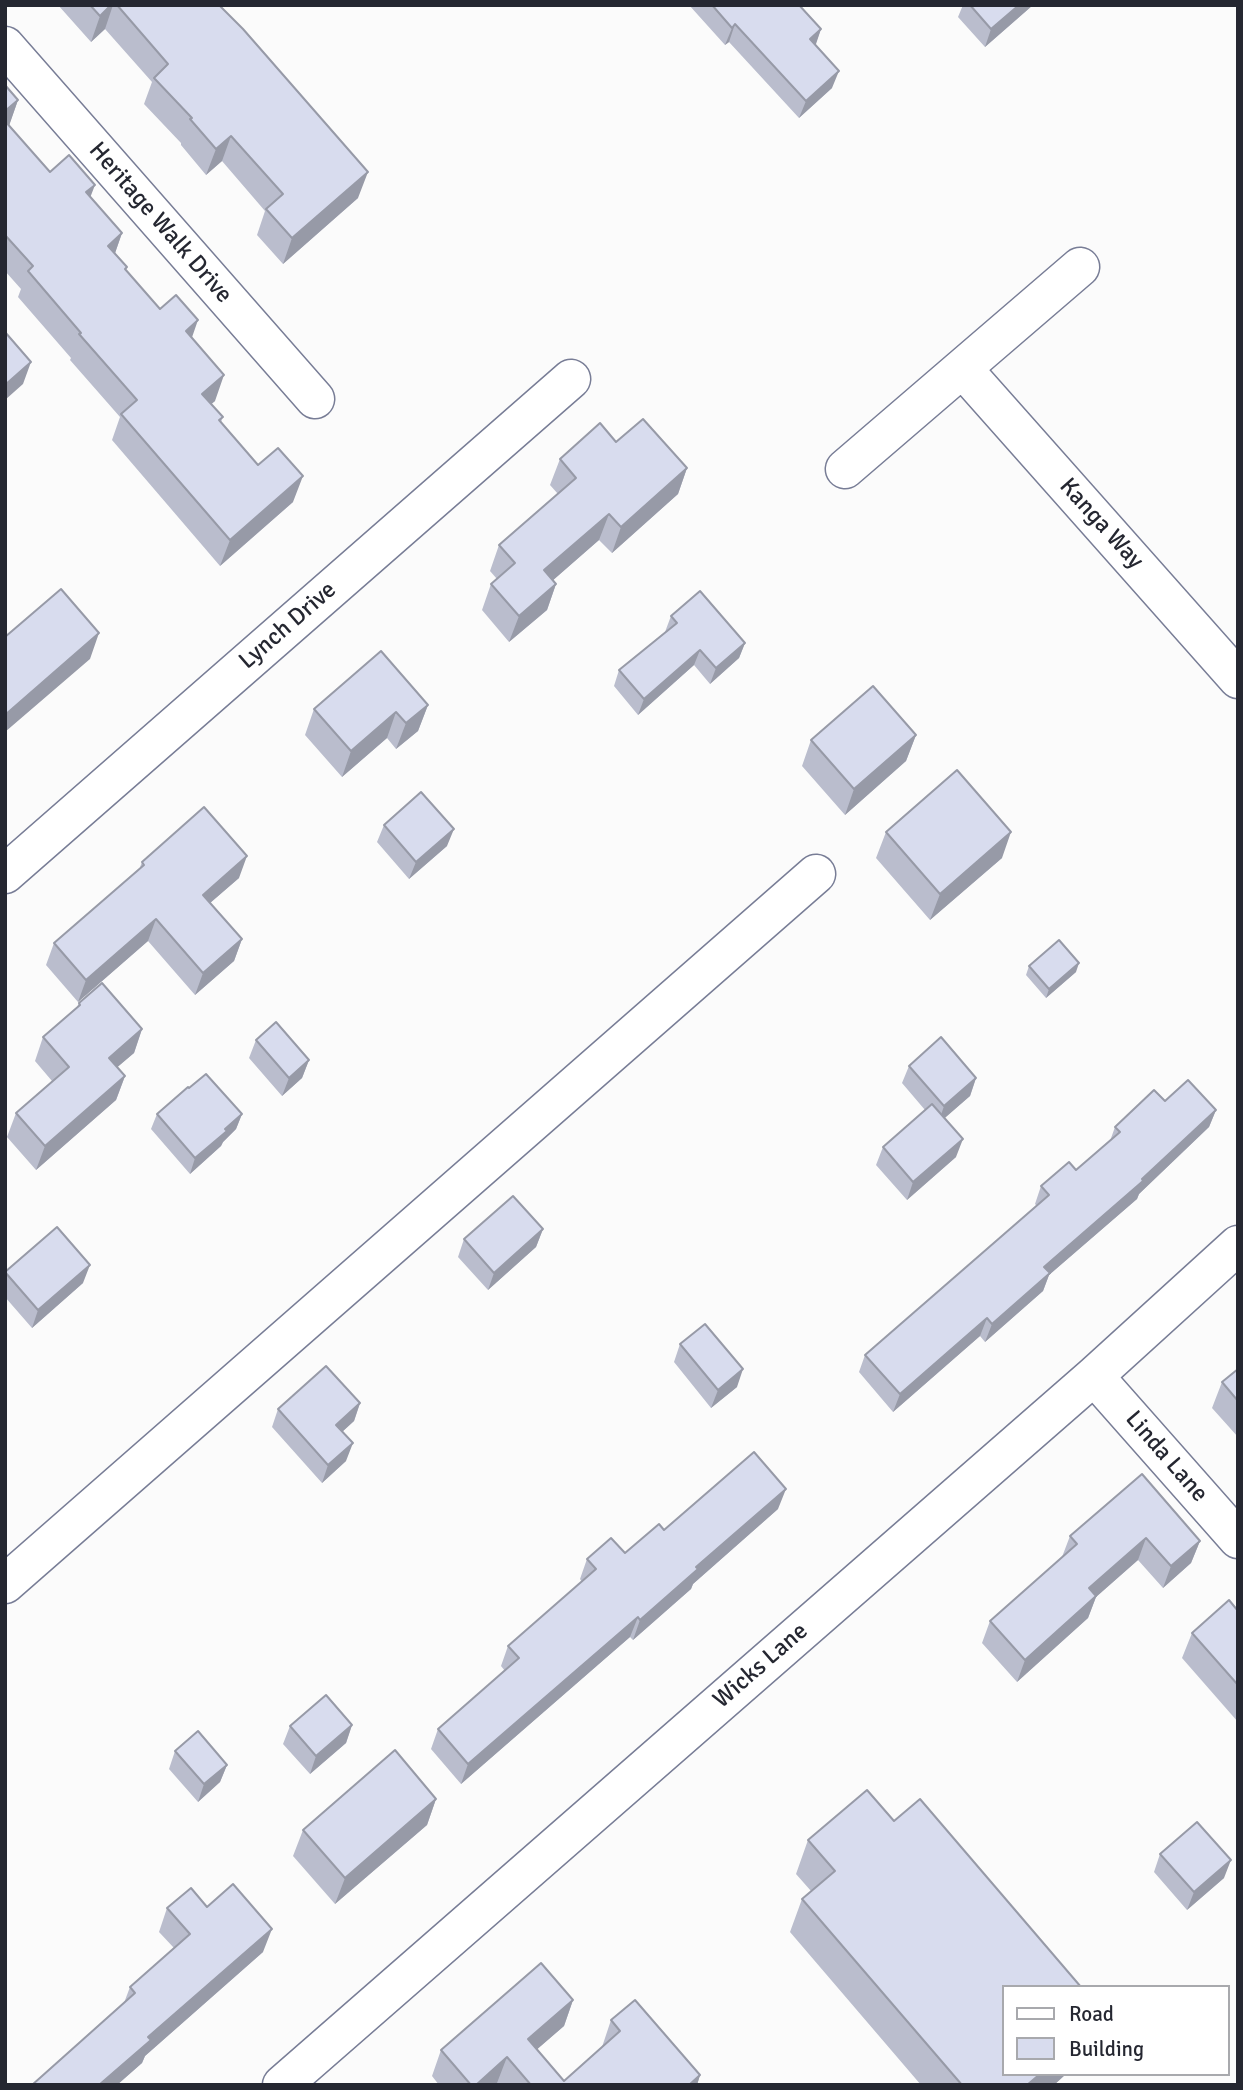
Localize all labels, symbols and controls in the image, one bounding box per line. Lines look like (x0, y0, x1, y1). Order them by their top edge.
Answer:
street label: Heritage Walk Drive (82, 137, 238, 309)
street label: Kanga Way (1053, 473, 1149, 575)
street label: Lynch Drive (234, 576, 342, 676)
street label: Linda Lane (1119, 1406, 1213, 1508)
street label: Wicks Lane (708, 1617, 814, 1715)
legend (1002, 1985, 1229, 2076)
text: Road (1069, 2001, 1114, 2027)
text: Building (1069, 2036, 1144, 2062)

